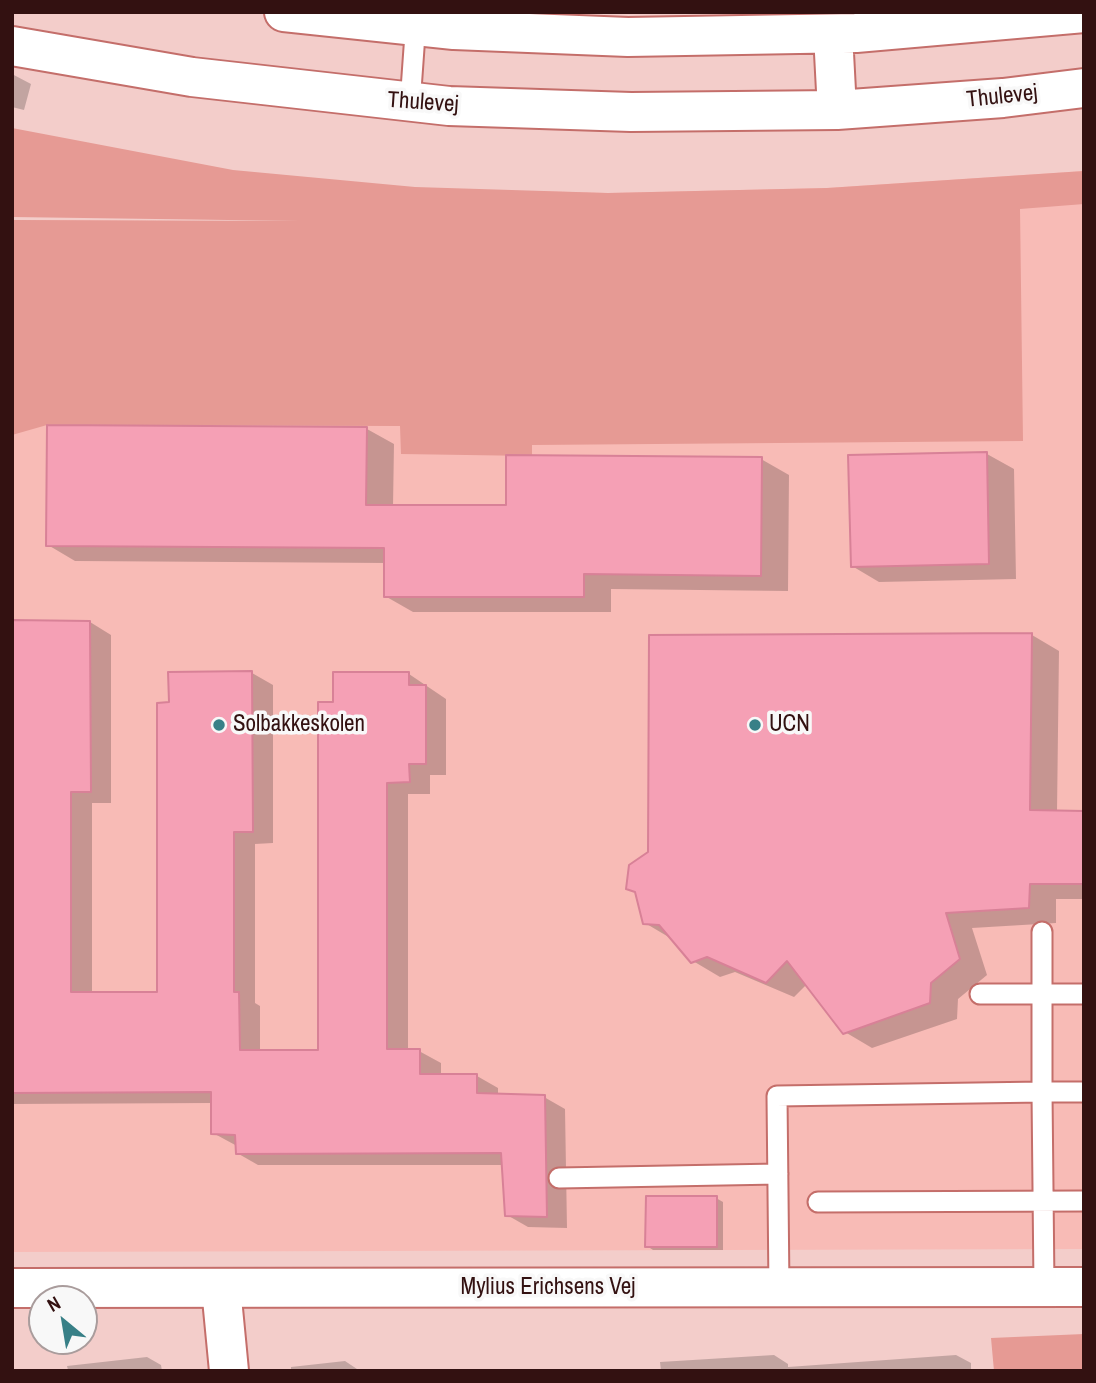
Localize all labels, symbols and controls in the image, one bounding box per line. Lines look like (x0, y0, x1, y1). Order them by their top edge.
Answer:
street label: Thulevej (965, 80, 1039, 114)
street label: Thulevej (386, 87, 460, 119)
place label: Solbakkeskolen (233, 711, 365, 739)
place label: UCN (769, 711, 810, 739)
marker: Solbakkeskolen (211, 717, 227, 733)
marker: UCN (747, 717, 763, 733)
street label: Mylius Erichsens Vej (460, 1274, 636, 1302)
north arrow (28, 1285, 98, 1355)
text: N (42, 1289, 65, 1318)

